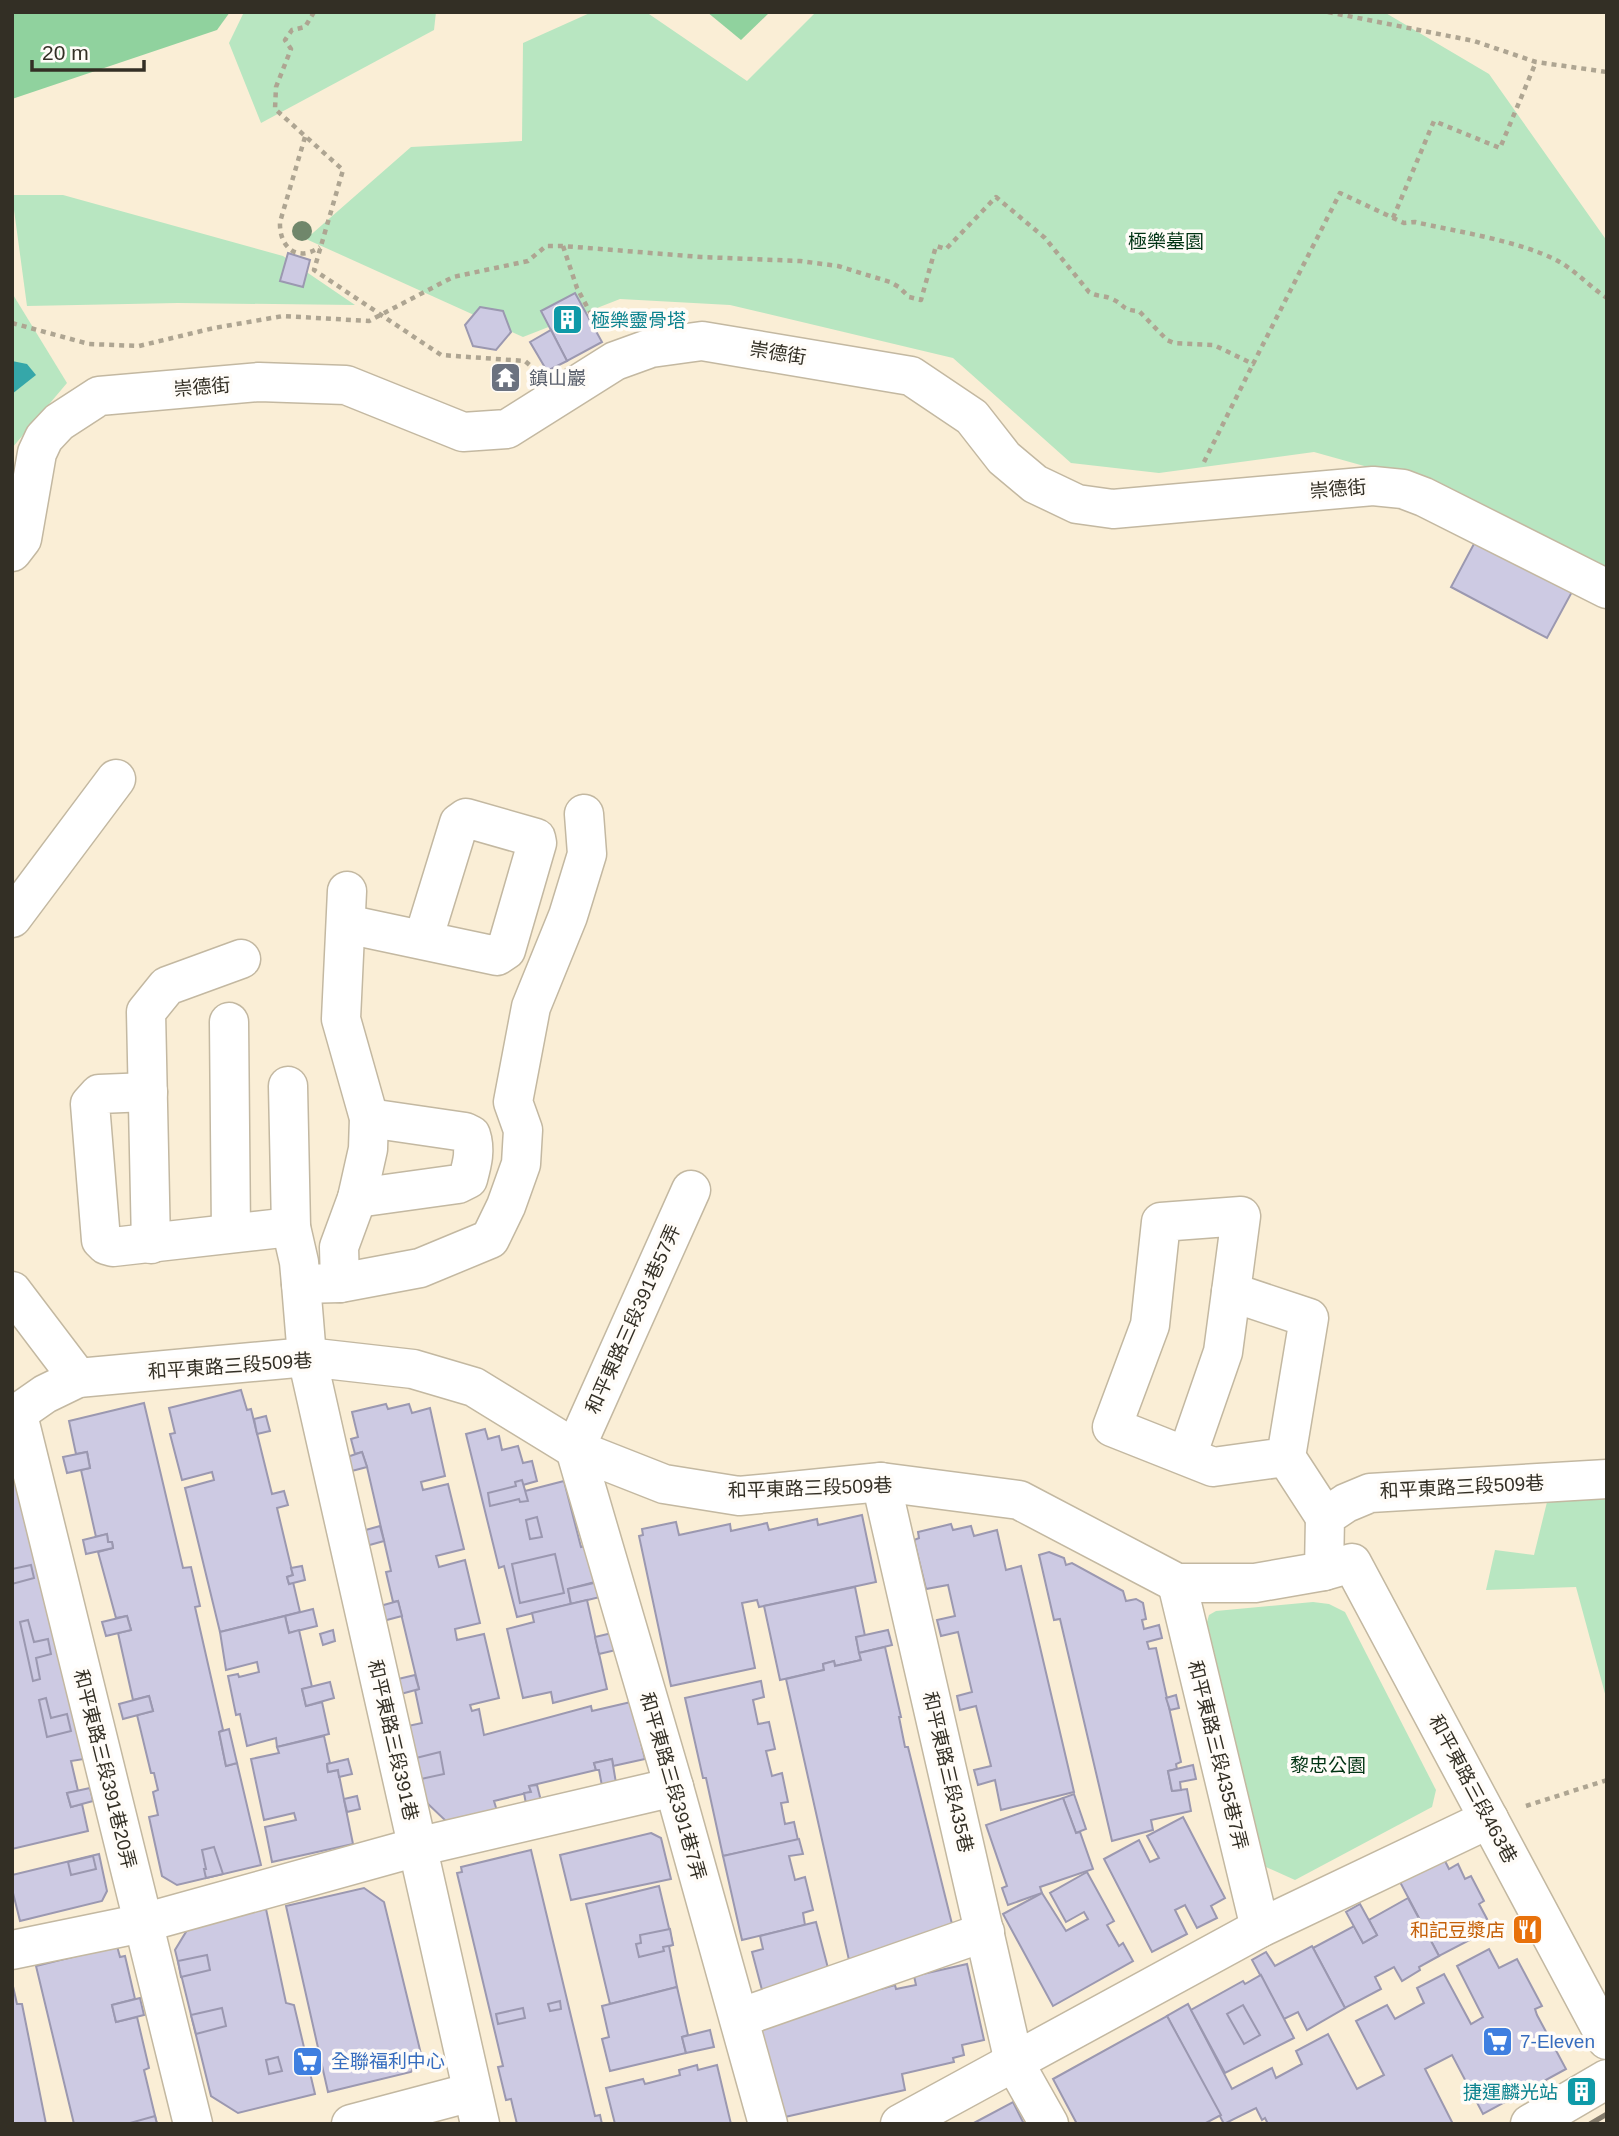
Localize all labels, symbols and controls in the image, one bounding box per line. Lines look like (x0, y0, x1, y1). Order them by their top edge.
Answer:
scale bar (32, 28, 144, 72)
text: 20 m (42, 41, 89, 64)
park label: 極樂墓園 (1128, 231, 1204, 252)
building icon: 極樂靈骨塔 (551, 303, 585, 337)
place label: 極樂靈骨塔 (591, 310, 686, 331)
street label: 崇德街 (748, 338, 808, 368)
temple icon: 鎮山巖 (489, 361, 523, 395)
place label: 鎮山巖 (529, 368, 586, 389)
street label: 崇德街 (173, 374, 231, 400)
street label: 崇德街 (1309, 476, 1367, 502)
street label: 和平東路三段391巷57弄 (582, 1221, 684, 1417)
street label: 和平東路三段509巷 (147, 1350, 313, 1382)
street label: 和平東路三段509巷 (1379, 1472, 1545, 1502)
street label: 和平東路三段509巷 (727, 1475, 893, 1501)
street label: 和平東路三段391巷 (364, 1657, 422, 1823)
street label: 和平東路三段435巷7弄 (1184, 1658, 1252, 1852)
street label: 和平東路三段391巷20弄 (70, 1667, 140, 1871)
street label: 和平東路三段435巷 (919, 1689, 977, 1855)
street label: 和平東路三段391巷7弄 (636, 1690, 710, 1882)
street label: 和平東路三段463巷 (1425, 1711, 1521, 1867)
park label: 黎忠公園 (1290, 1755, 1366, 1776)
restaurant icon: 和記豆漿店 (1511, 1913, 1545, 1947)
place label: 和記豆漿店 (1410, 1920, 1505, 1941)
supermarket icon: 7-Eleven (1480, 2024, 1514, 2058)
place label: 7-Eleven (1520, 2031, 1595, 2052)
supermarket icon: 全聯福利中心 (291, 2044, 325, 2078)
place label: 全聯福利中心 (331, 2051, 445, 2072)
building icon: 捷運麟光站 (1564, 2075, 1598, 2109)
place label: 捷運麟光站 (1463, 2082, 1558, 2103)

